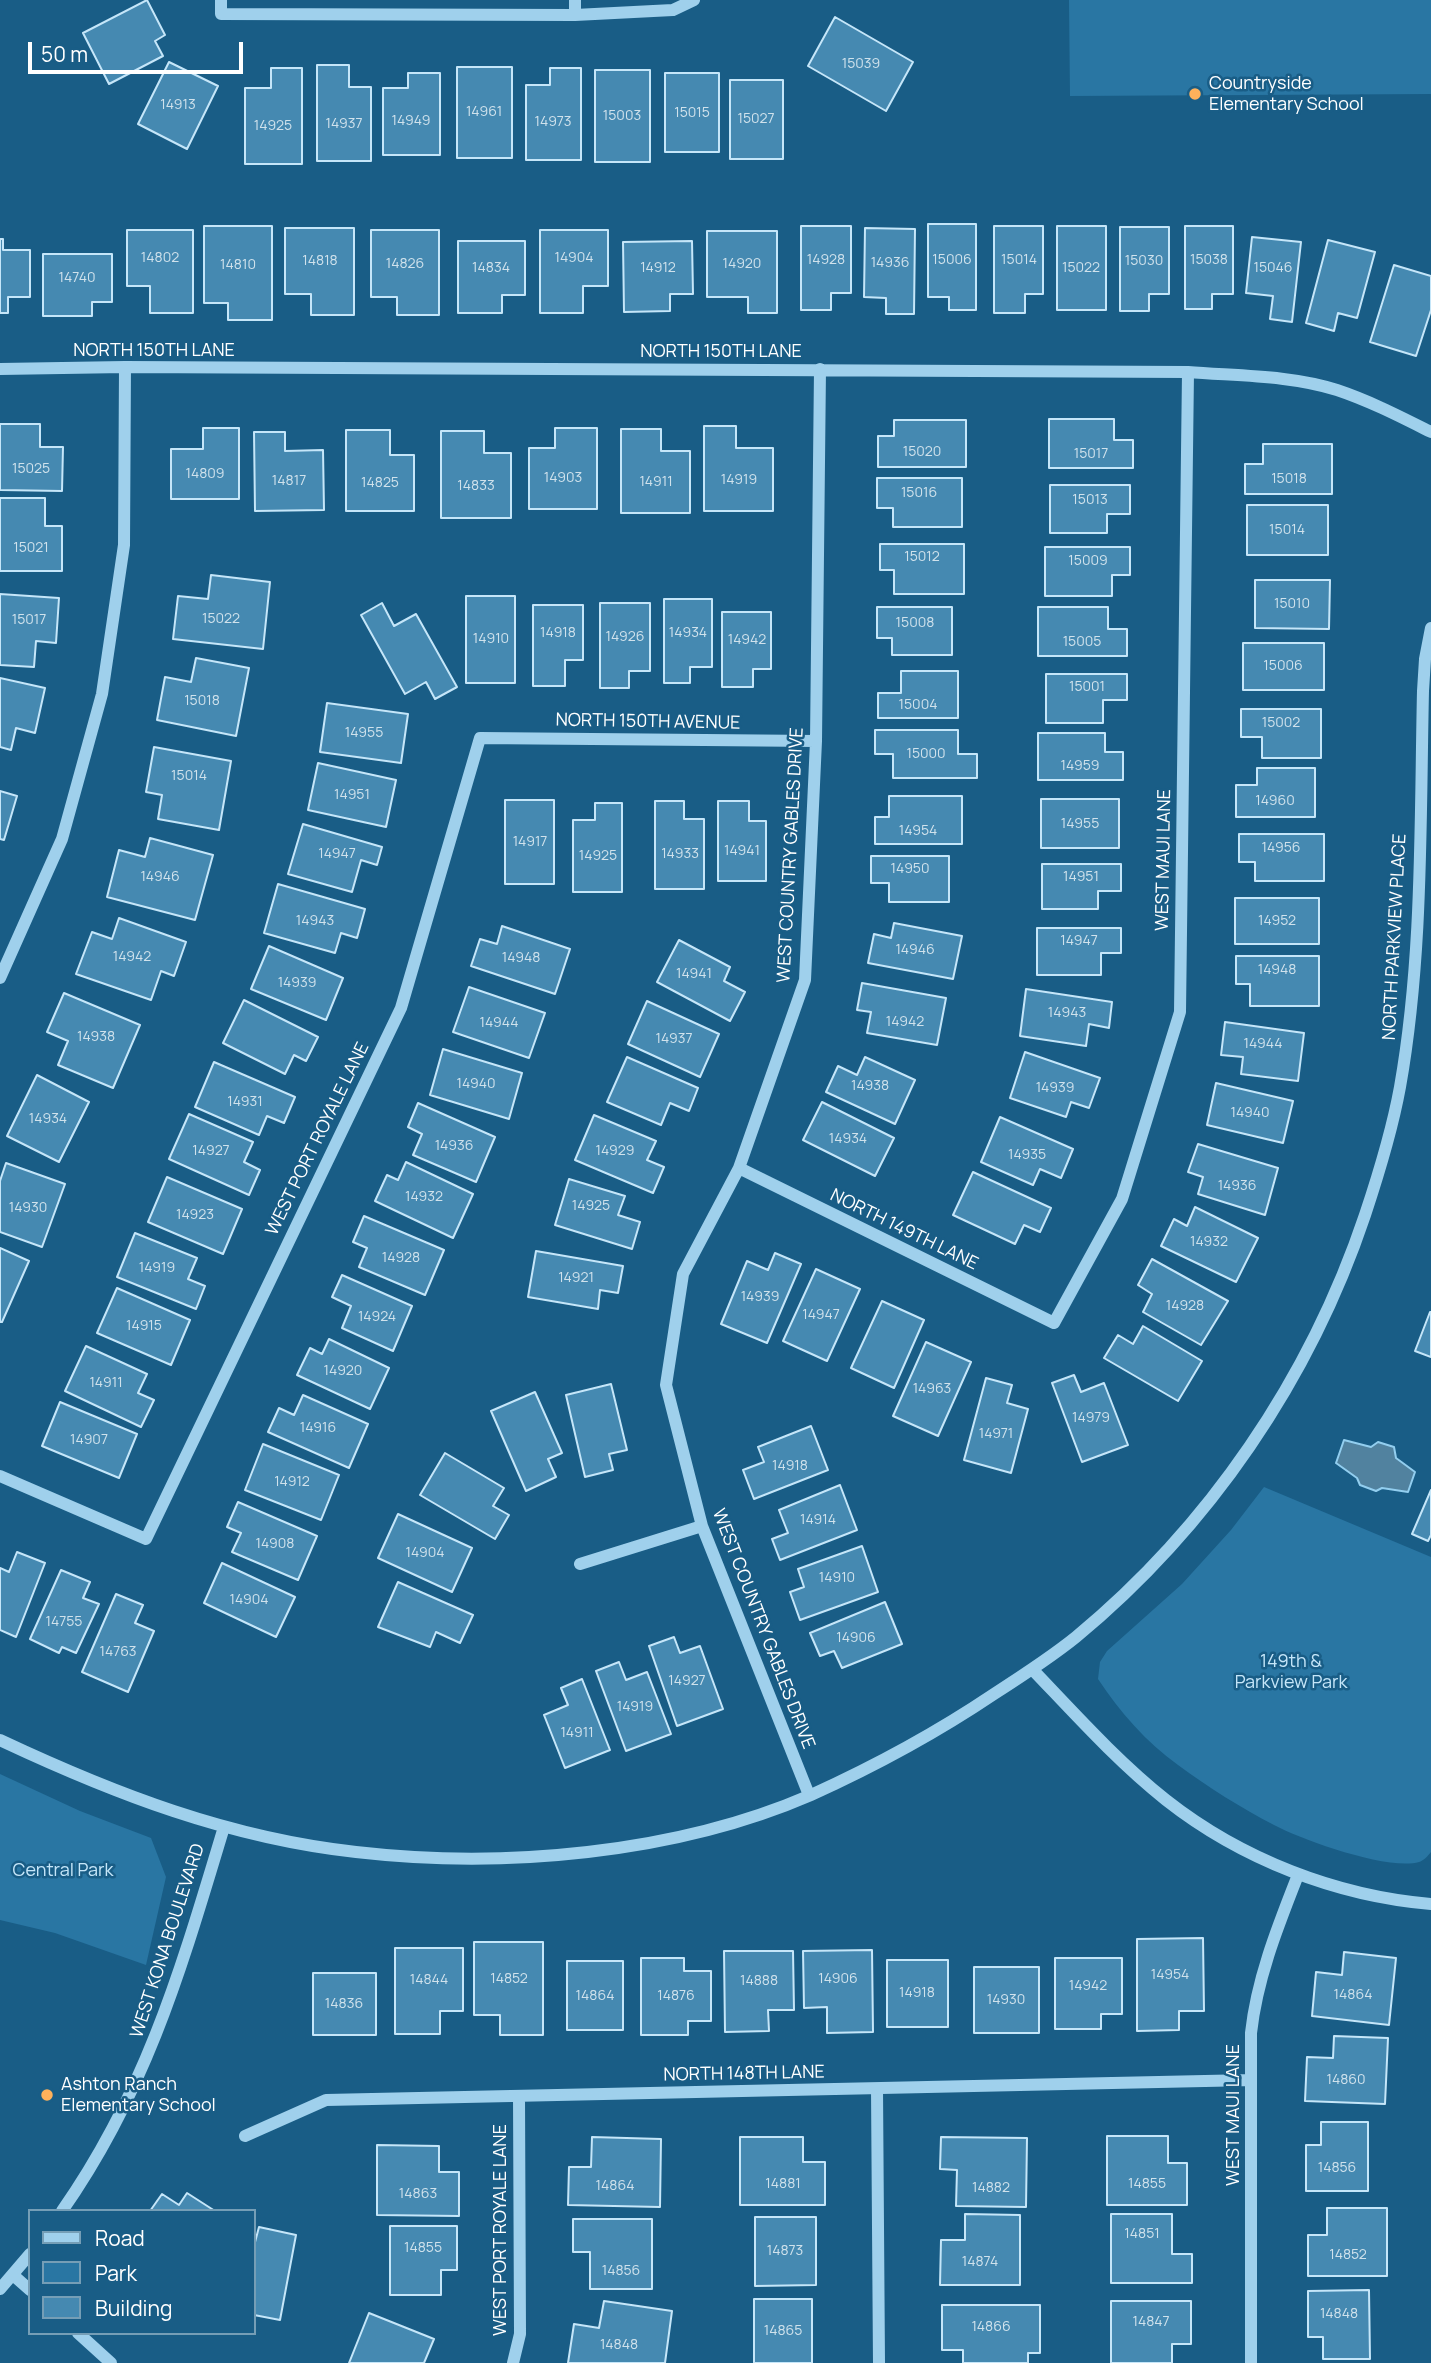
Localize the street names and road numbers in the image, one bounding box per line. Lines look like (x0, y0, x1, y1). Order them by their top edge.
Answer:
street label: NORTH 150TH LANE (73, 340, 235, 362)
street label: NORTH 150TH LANE (640, 341, 802, 363)
street label: NORTH 150TH AVENUE (555, 710, 741, 734)
street label: WEST COUNTRY GABLES DRIVE (774, 727, 808, 983)
street label: WEST MAUI LANE (1152, 789, 1176, 931)
street label: NORTH PARKVIEW PLACE (1379, 833, 1411, 1041)
street label: WEST PORT ROYALE LANE (262, 1039, 374, 1239)
street label: NORTH 149TH LANE (827, 1185, 981, 1275)
street label: WEST COUNTRY GABLES DRIVE (707, 1506, 819, 1752)
street label: WEST KONA BOULEVARD (126, 1841, 210, 2041)
street label: WEST MAUI LANE (1223, 2044, 1245, 2186)
street label: NORTH 148TH LANE (663, 2062, 825, 2086)
street label: WEST PORT ROYALE LANE (490, 2124, 512, 2336)

